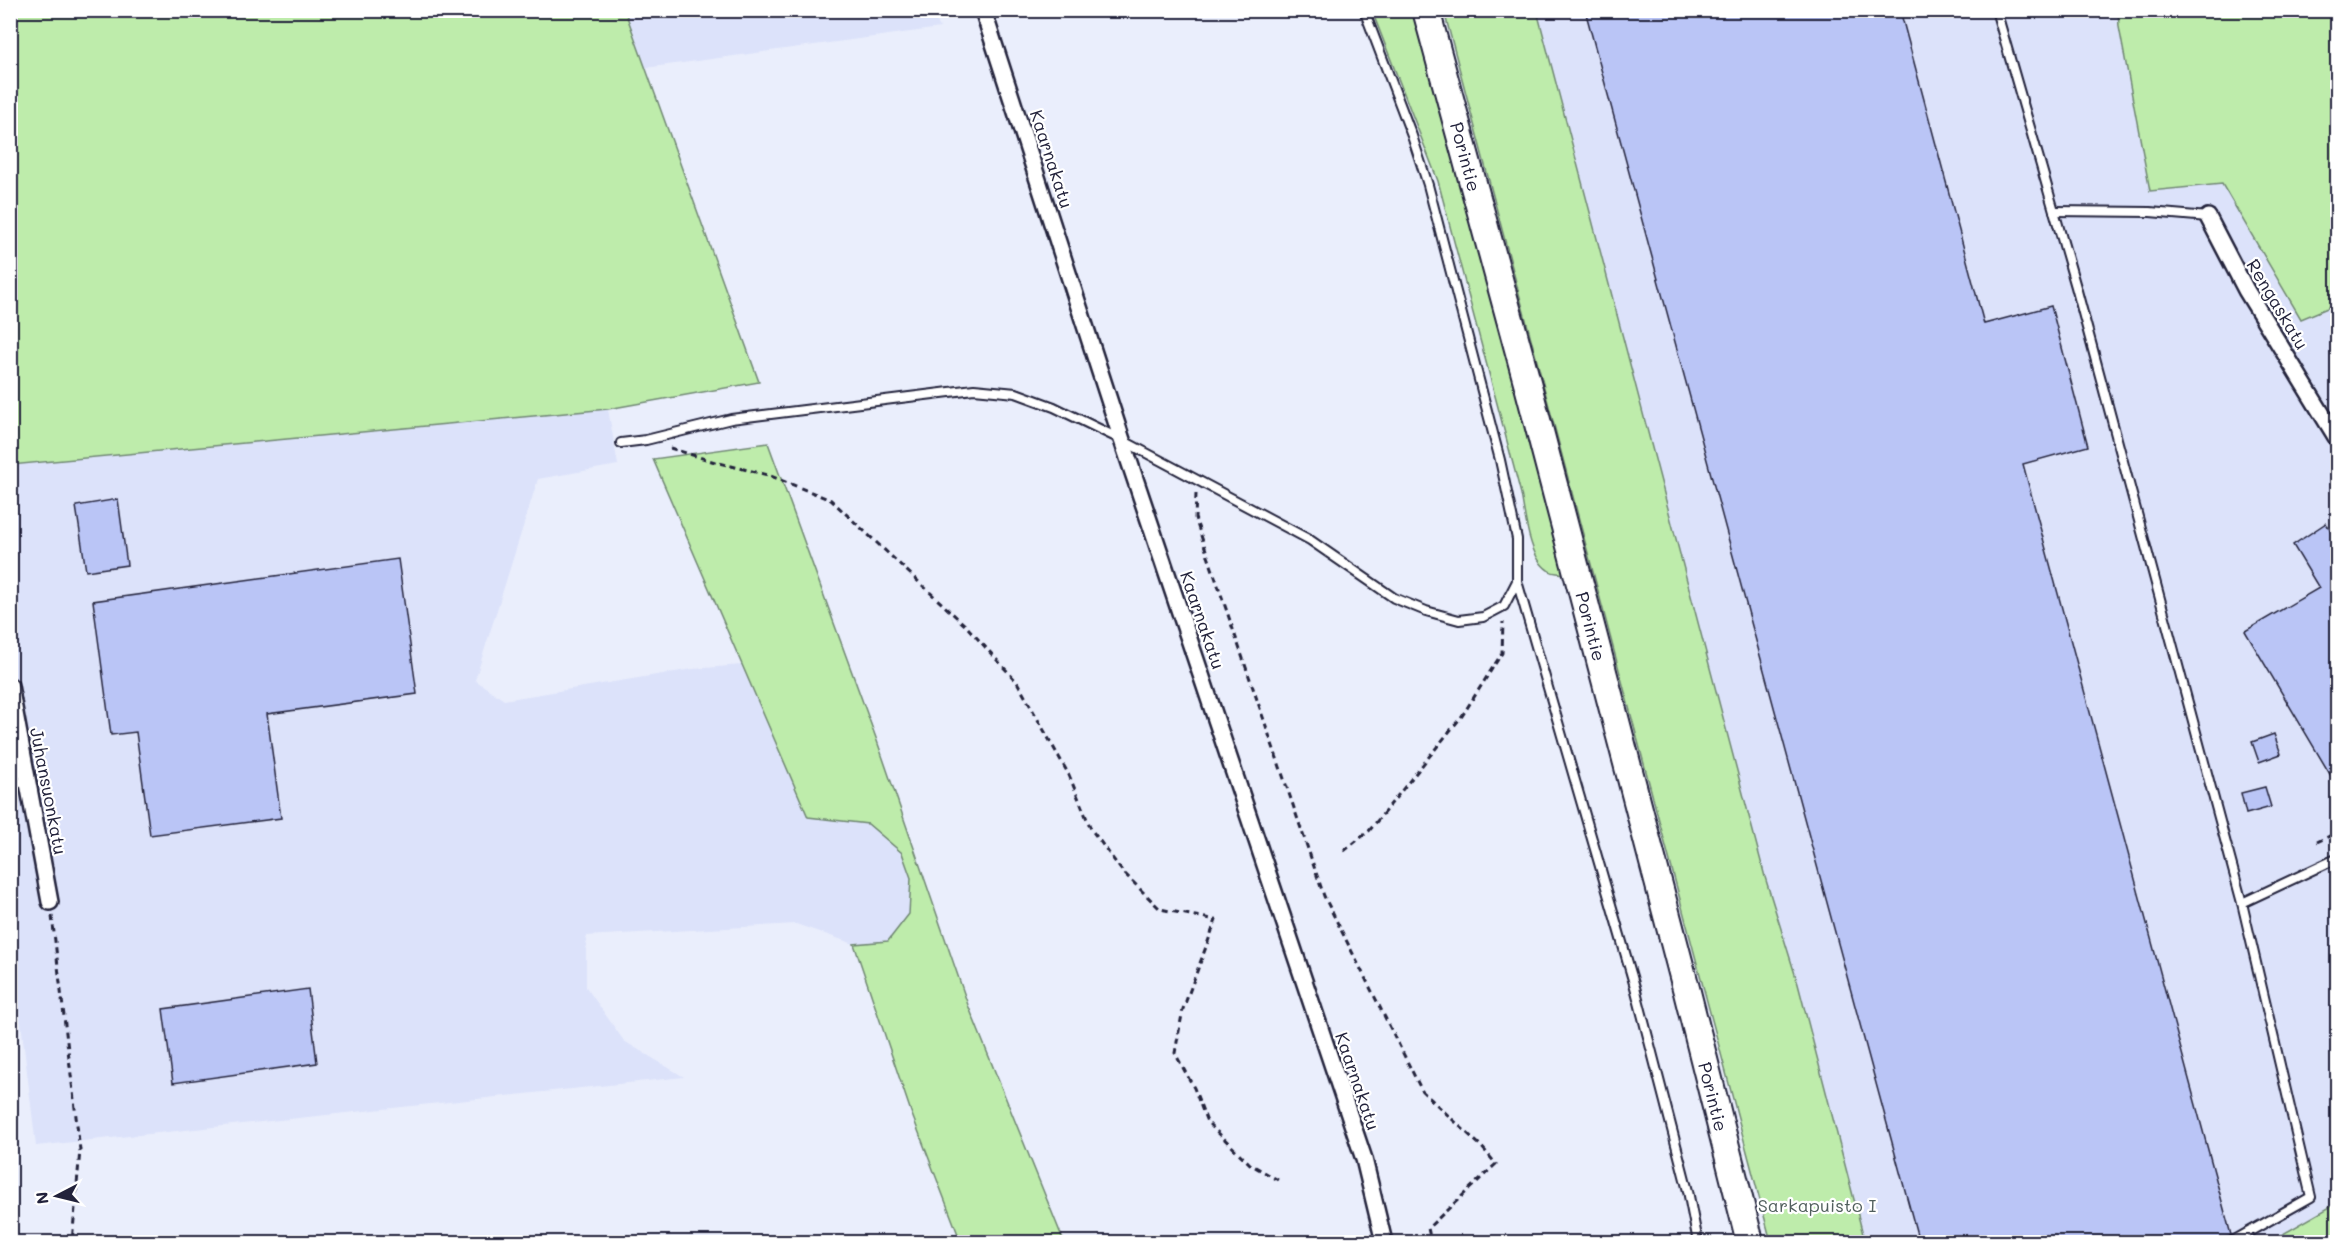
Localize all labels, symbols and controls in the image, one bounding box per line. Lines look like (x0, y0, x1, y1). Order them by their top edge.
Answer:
street label: Kaarnakatu (1025, 107, 1079, 211)
street label: Porintie (1445, 119, 1487, 194)
street label: Rengaskatu (2242, 254, 2314, 354)
street label: Kaarnakatu (1175, 568, 1231, 672)
street label: Porintie (1570, 589, 1612, 664)
street label: Juhansuonkatu (25, 725, 73, 857)
street label: Kaarnakatu (1330, 1029, 1386, 1133)
street label: Porintie (1693, 1059, 1734, 1134)
north arrow (27, 1166, 87, 1226)
text: N (30, 1191, 53, 1205)
park label: Sarkapuisto I (1758, 1193, 1876, 1217)

